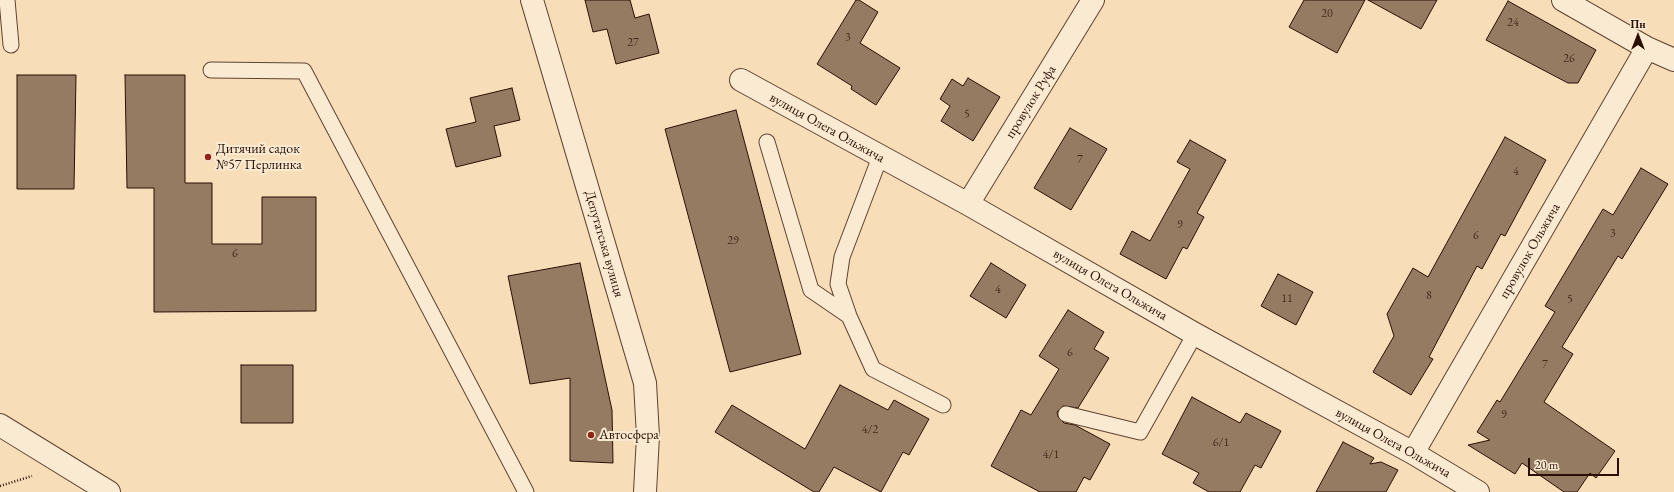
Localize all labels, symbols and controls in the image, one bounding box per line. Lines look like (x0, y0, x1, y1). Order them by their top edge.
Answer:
house number: 20 (1321, 7, 1333, 21)
house number: 24 (1507, 16, 1519, 30)
north arrow (1618, 16, 1658, 56)
text: Пн (1630, 17, 1646, 31)
house number: 3 (845, 31, 851, 45)
house number: 27 (627, 36, 639, 50)
house number: 26 (1563, 52, 1575, 66)
street label: провулок Руфа (1002, 62, 1060, 142)
street label: вулиця Олега Ольжича (766, 89, 888, 167)
house number: 5 (964, 107, 970, 121)
place label: Дитячий садок №57 Перлинка (216, 141, 302, 174)
marker: Дитячий садок №57 Перлинка (203, 152, 213, 162)
house number: 7 (1077, 153, 1083, 167)
house number: 4 (1513, 165, 1519, 179)
street label: Депутатська вулиця (581, 189, 627, 299)
street label: провулок Ольжича (1496, 200, 1564, 302)
house number: 9 (1177, 218, 1183, 232)
house number: 3 (1610, 227, 1616, 241)
house number: 6 (1473, 229, 1479, 243)
house number: 29 (727, 234, 739, 248)
street label: вулиця Олега Ольжича (1050, 245, 1170, 325)
house number: 6 (232, 247, 238, 261)
house number: 4 (995, 283, 1001, 297)
house number: 8 (1426, 289, 1432, 303)
house number: 11 (1281, 292, 1293, 306)
house number: 5 (1567, 292, 1573, 306)
house number: 6 (1067, 346, 1073, 360)
house number: 7 (1542, 358, 1548, 372)
street label: вулиця Олега Ольжича (1332, 404, 1454, 482)
house number: 9 (1501, 408, 1507, 422)
house number: 4/2 (862, 423, 878, 437)
place label: Автосфера (599, 427, 659, 443)
marker: Автосфера (586, 430, 596, 440)
house number: 6/1 (1213, 436, 1229, 450)
house number: 4/1 (1043, 448, 1059, 462)
scale bar (1530, 450, 1621, 476)
text: 20 m (1535, 457, 1558, 473)

